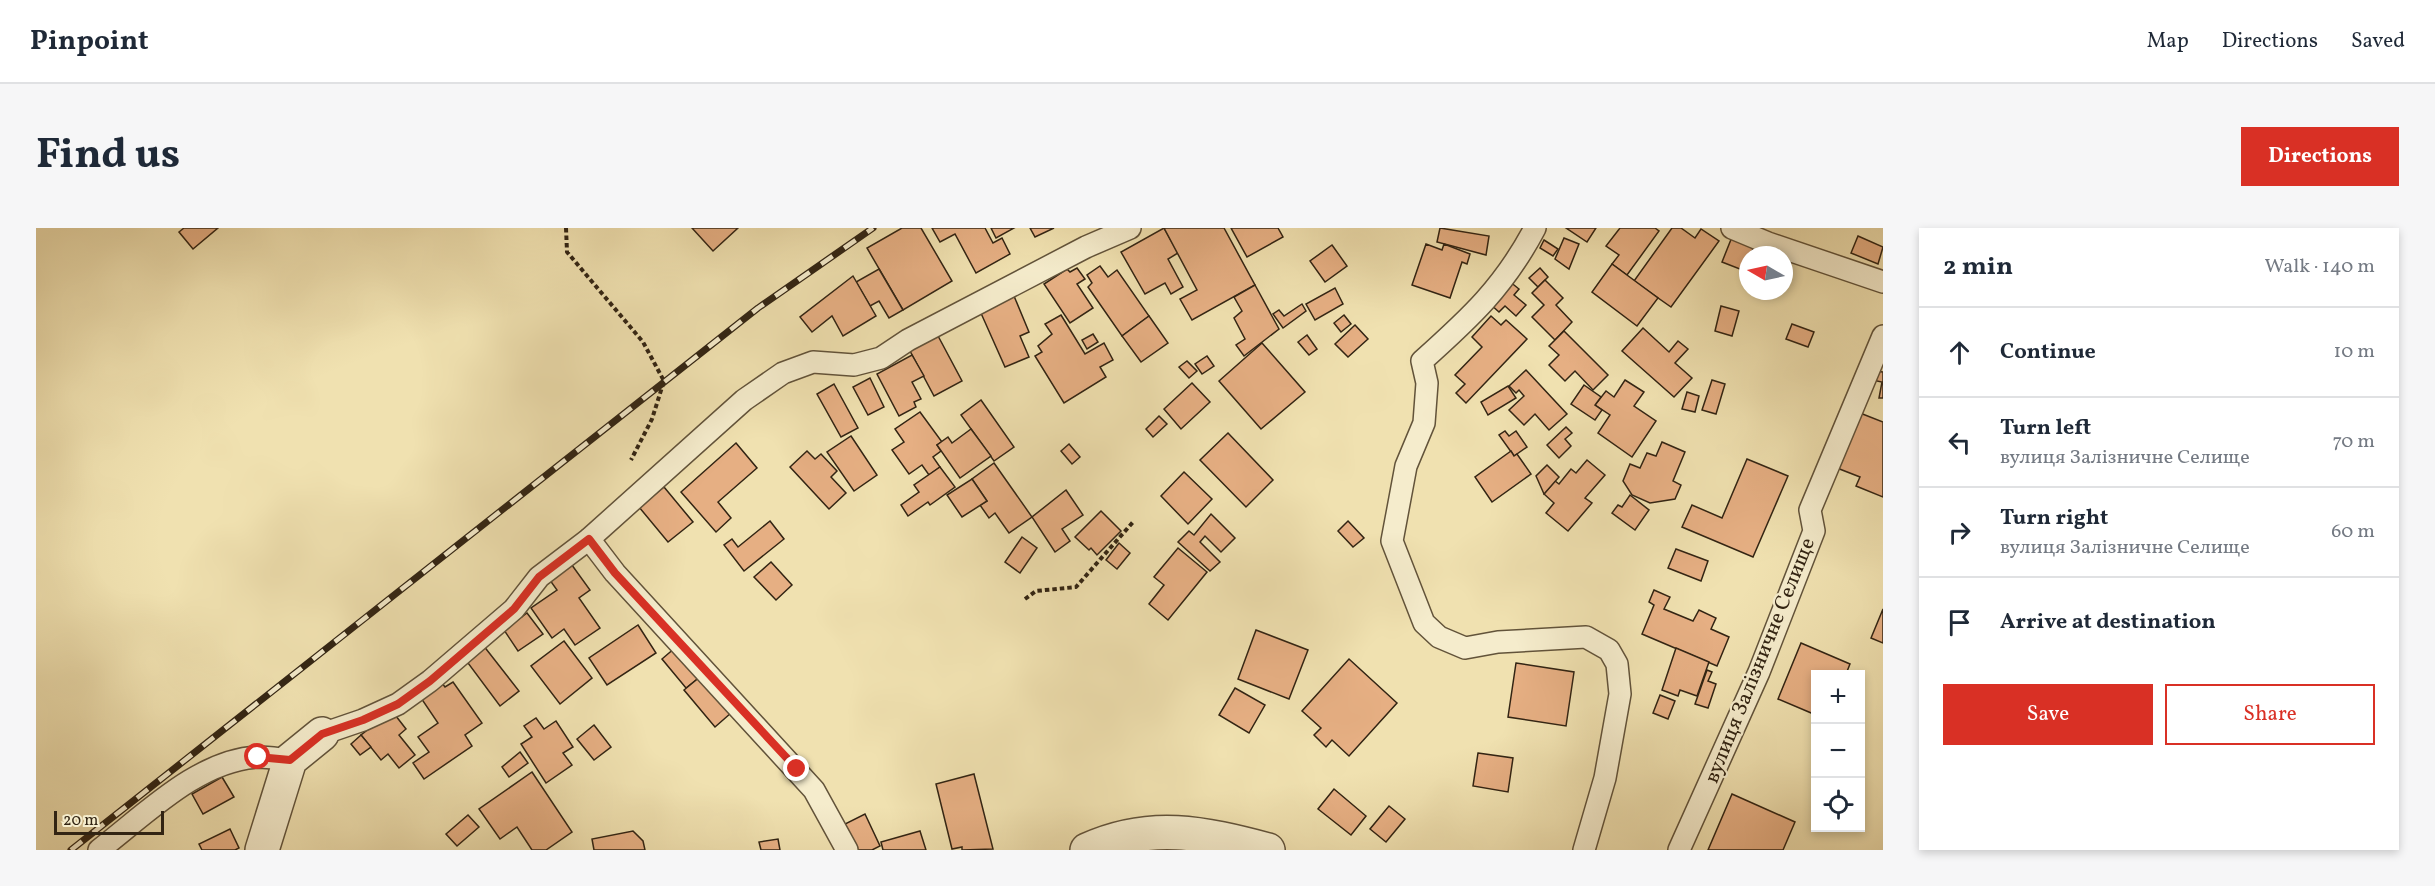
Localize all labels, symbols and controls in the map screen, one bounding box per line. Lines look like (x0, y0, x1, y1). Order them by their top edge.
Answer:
text: Pinpoint (30, 22, 148, 61)
text: Map (2147, 27, 2189, 56)
text: Directions (2222, 27, 2318, 56)
text: Saved (2351, 27, 2405, 56)
text: Find us (36, 127, 180, 186)
button: Directions (2241, 127, 2399, 186)
north arrow (1739, 246, 1793, 300)
text: 2 min (1943, 249, 2013, 285)
text: Walk · 140 m (2265, 253, 2375, 281)
icon: ahead (1943, 336, 1976, 369)
text: Continue (2000, 337, 2096, 368)
text: 10 m (2334, 338, 2375, 366)
text: Turn left (2000, 413, 2091, 444)
icon: left (1943, 426, 1976, 459)
text: 70 m (2332, 428, 2375, 456)
text: вулиця Залізничне Селище (2000, 444, 2250, 472)
text: Turn right (2000, 503, 2108, 534)
icon: right (1943, 516, 1976, 549)
text: 60 m (2331, 518, 2375, 546)
street label: вулиця Залізничне Селище (1698, 534, 1823, 788)
text: вулиця Залізничне Селище (2000, 534, 2250, 562)
icon: arrive (1943, 606, 1976, 639)
text: Arrive at destination (2000, 607, 2216, 638)
map controls (1811, 670, 1865, 832)
button: + (1811, 670, 1865, 724)
button: Save (1943, 684, 2153, 745)
button: Share (2165, 684, 2375, 745)
button: − (1811, 724, 1865, 778)
route start (244, 743, 270, 769)
route end (783, 755, 809, 781)
button: locate (1811, 778, 1865, 832)
scale bar (54, 808, 164, 836)
text: 20 m (63, 810, 98, 832)

